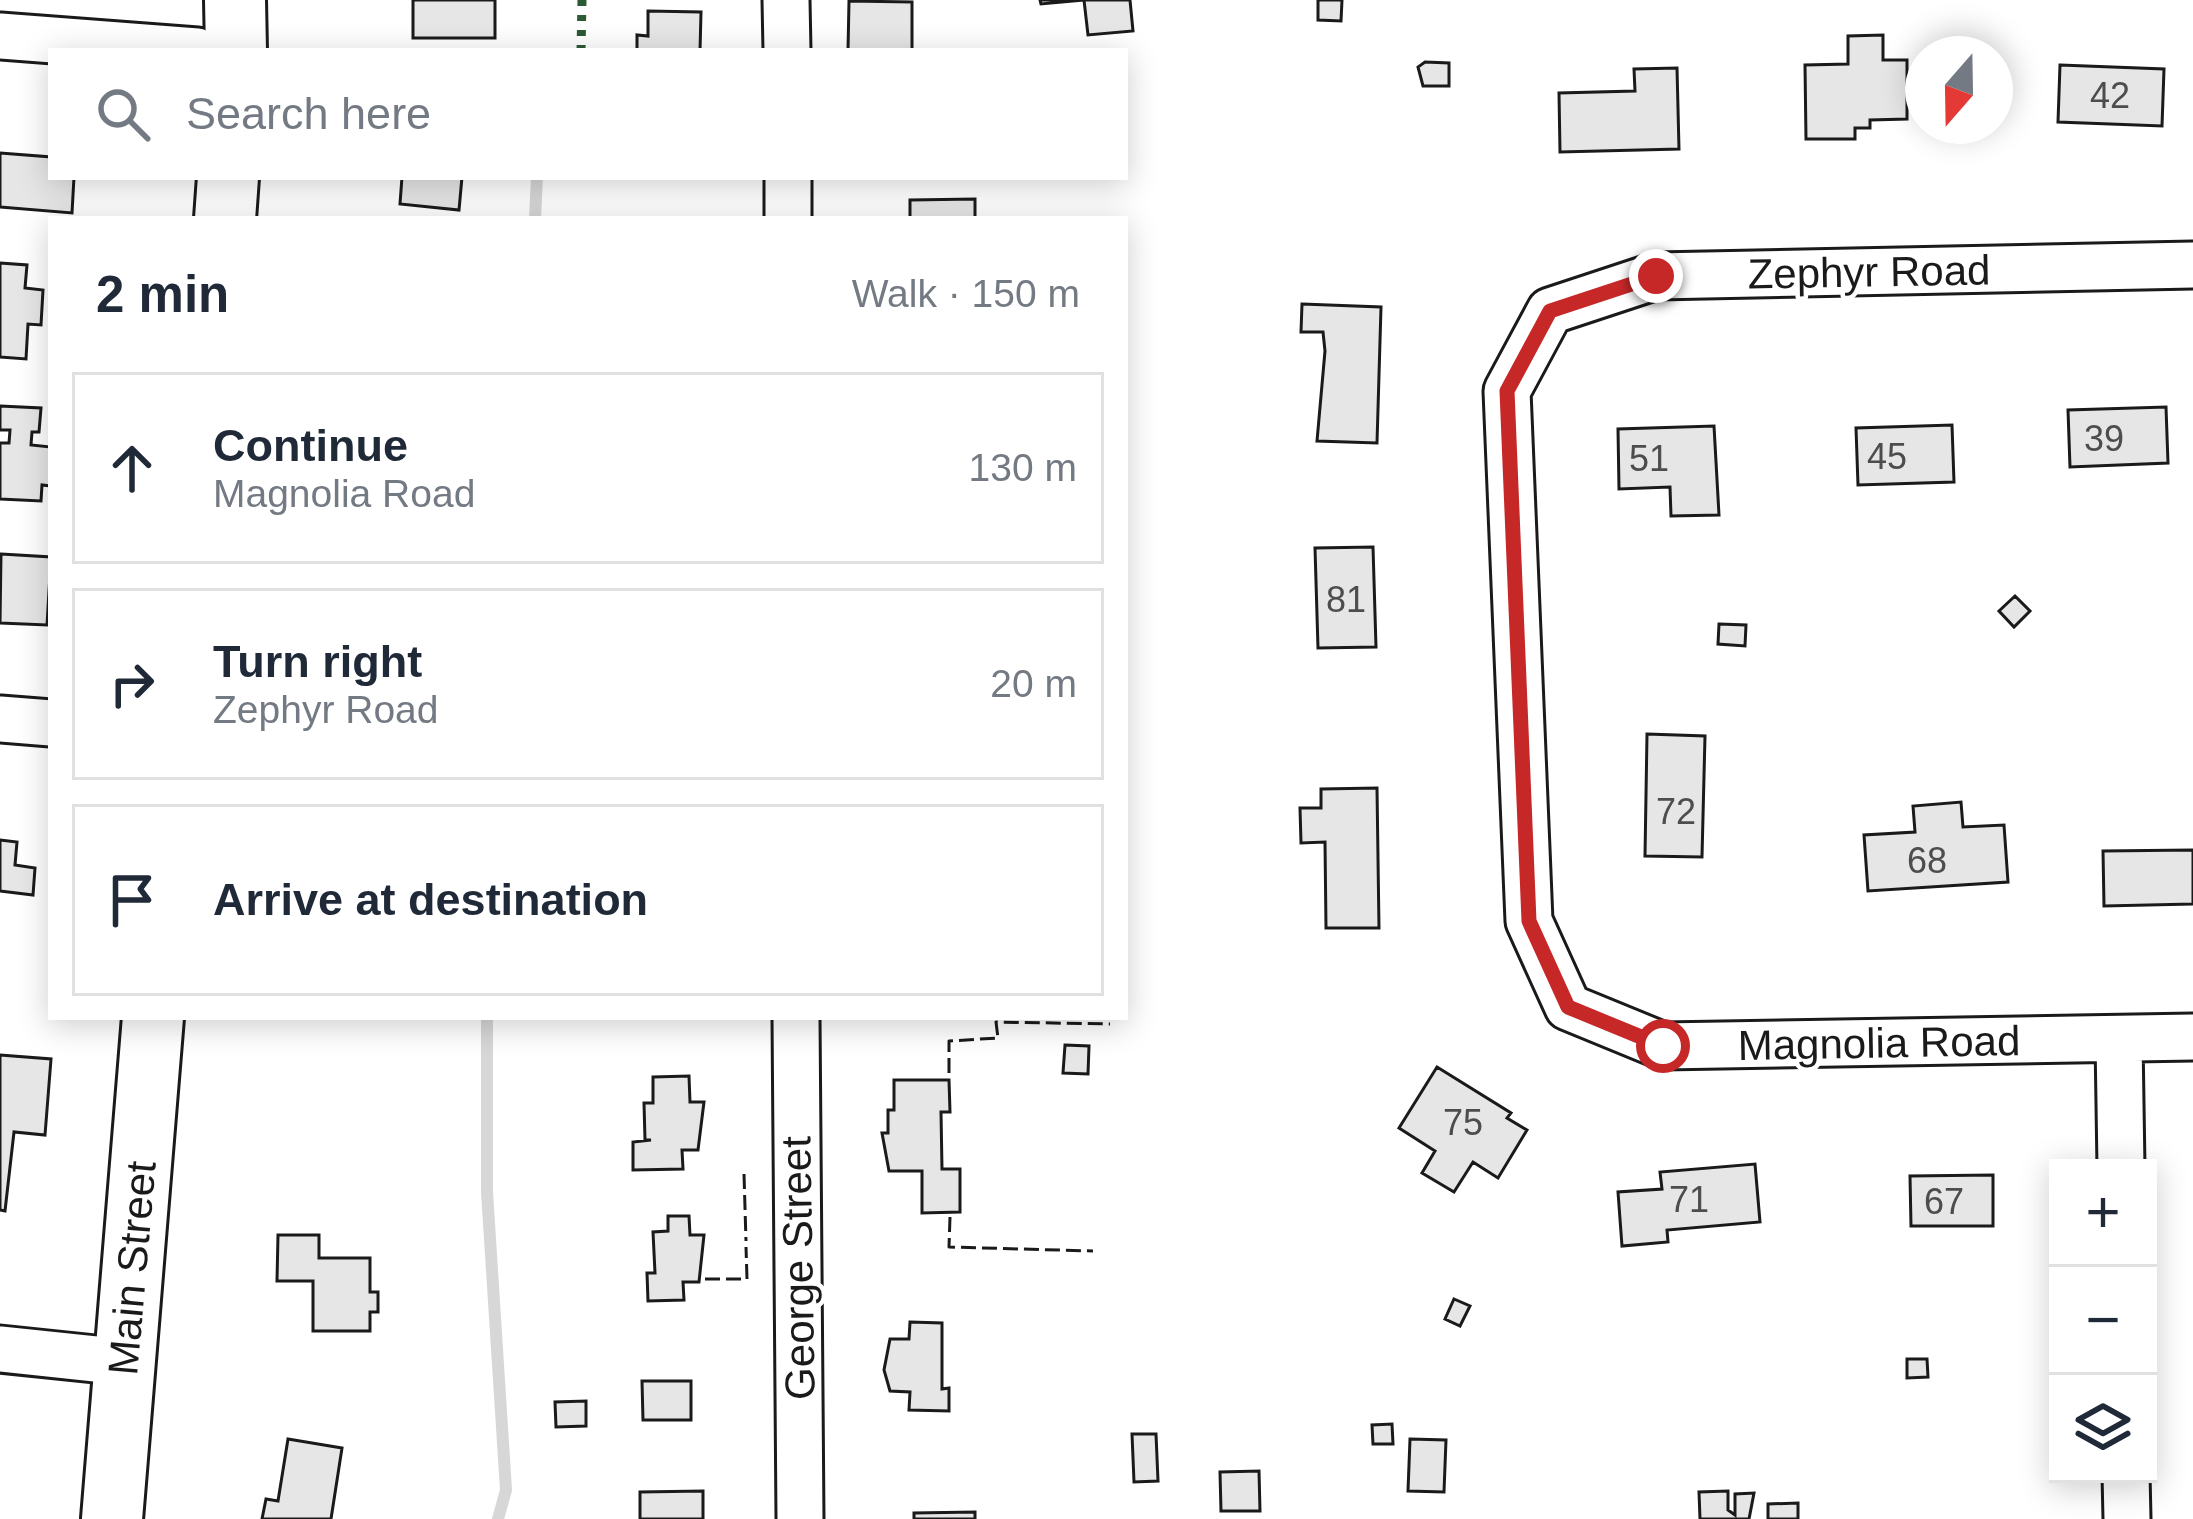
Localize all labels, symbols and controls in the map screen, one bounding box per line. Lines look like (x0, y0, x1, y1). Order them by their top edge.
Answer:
north arrow (1905, 36, 2013, 144)
search box (48, 48, 1128, 180)
house number: 42 (2090, 75, 2130, 116)
icon: search (90, 81, 156, 147)
text: Search here (186, 88, 431, 139)
street label: Zephyr Road (1747, 246, 1991, 298)
route end (1629, 249, 1683, 303)
text: 2 min (96, 266, 229, 323)
text: Walk · 150 m (852, 272, 1080, 315)
house number: 39 (2084, 418, 2124, 459)
text: Continue (213, 420, 408, 471)
icon: ahead (99, 435, 165, 501)
house number: 45 (1867, 436, 1907, 477)
house number: 51 (1629, 438, 1669, 479)
text: 130 m (969, 446, 1077, 489)
text: Magnolia Road (213, 472, 475, 515)
house number: 81 (1326, 579, 1366, 620)
text: Turn right (213, 636, 422, 687)
icon: right (99, 651, 165, 717)
text: 20 m (990, 662, 1077, 705)
text: Zephyr Road (213, 688, 438, 731)
house number: 72 (1656, 791, 1696, 832)
house number: 68 (1907, 840, 1947, 881)
icon: arrive (99, 867, 165, 933)
text: Arrive at destination (213, 874, 648, 925)
street label: Magnolia Road (1737, 1017, 2021, 1069)
route start (1636, 1019, 1690, 1073)
house number: 75 (1443, 1102, 1483, 1143)
street label: George Street (772, 1135, 824, 1400)
street label: Main Street (99, 1159, 165, 1377)
map controls (2049, 1159, 2157, 1483)
button: + (2049, 1159, 2157, 1267)
house number: 71 (1669, 1179, 1709, 1220)
house number: 67 (1924, 1181, 1964, 1222)
button: − (2049, 1267, 2157, 1375)
button: layers (2049, 1375, 2157, 1483)

